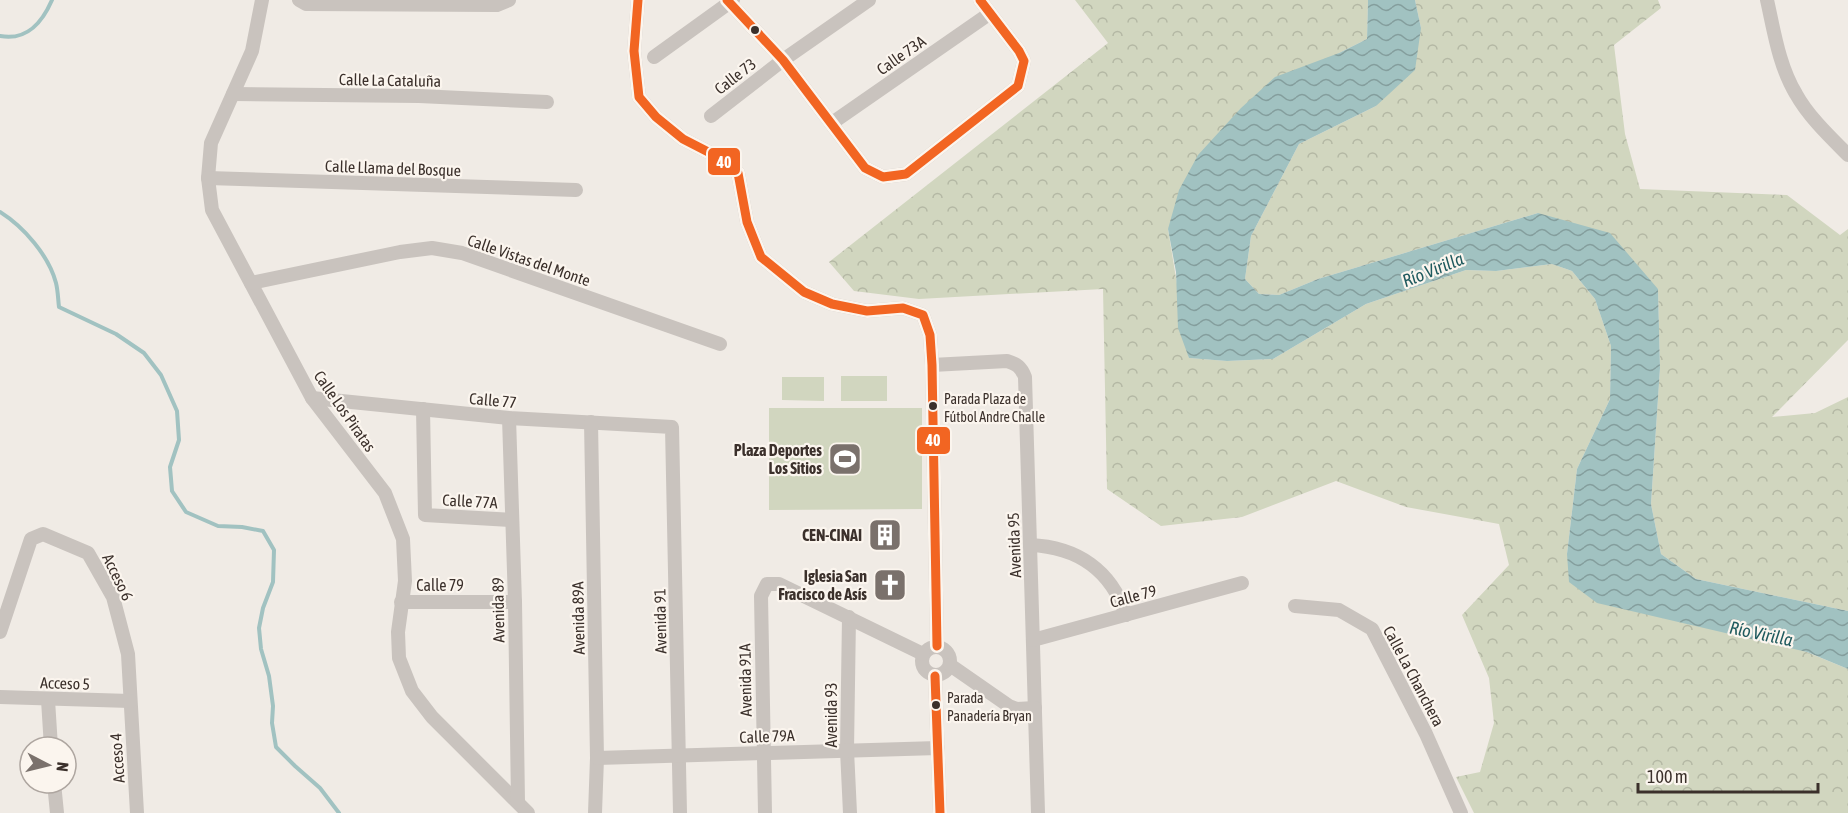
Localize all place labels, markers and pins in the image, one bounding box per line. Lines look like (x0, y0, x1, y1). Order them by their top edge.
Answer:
unlabelled marker (749, 24, 761, 36)
place label: Parada Plaza de Fútbol Andre Challe (944, 391, 1045, 425)
marker: Parada Plaza de Fútbol Andre Challe (927, 400, 939, 412)
place label: Plaza Deportes Los Sitios (734, 441, 822, 477)
sports icon: Plaza Deportes Los Sitios (827, 441, 863, 477)
building icon: CEN-CINAI (867, 517, 903, 553)
place label: CEN-CINAI (802, 526, 862, 544)
place label: Iglesia San Fracisco de Asís (778, 567, 867, 603)
church icon: Iglesia San Fracisco de Asís (872, 567, 908, 603)
place label: Parada Panadería Bryan (947, 690, 1032, 724)
marker: Parada Panadería Bryan (930, 699, 942, 711)

